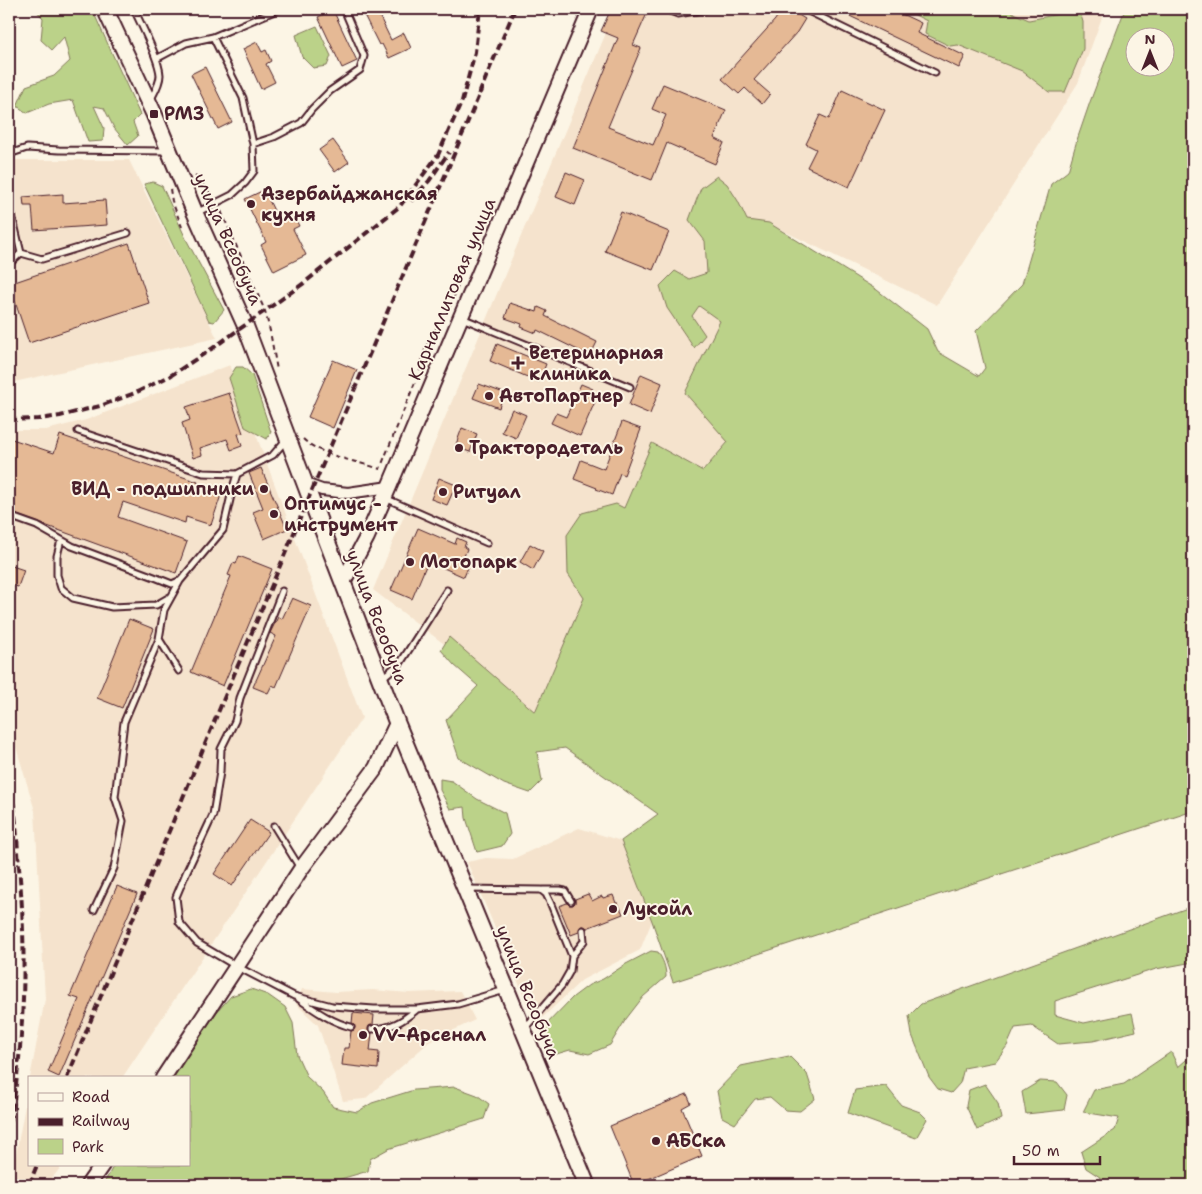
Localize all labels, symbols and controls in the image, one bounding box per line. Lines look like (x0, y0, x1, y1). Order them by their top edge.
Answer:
north arrow (1124, 28, 1174, 78)
text: N (1144, 30, 1156, 48)
place label: РМЗ (164, 102, 204, 126)
marker: РМЗ (148, 108, 160, 120)
street label: улица Всеобуча (188, 169, 268, 309)
place label: Азербайджанская кухня (261, 182, 438, 227)
street label: Карналлитовая улица (403, 194, 501, 384)
marker: Азербайджанская кухня (245, 198, 257, 210)
place label: Ветеринарная клиника (529, 341, 664, 386)
marker: Ветеринарная клиника (511, 356, 525, 370)
place label: АвтоПартнер (499, 384, 624, 408)
marker: АвтоПартнер (483, 390, 495, 402)
place label: Трактородеталь (469, 436, 623, 460)
marker: Трактородеталь (453, 442, 465, 454)
place label: ВИД - подшипники (71, 477, 255, 501)
place label: Ритуал (453, 480, 521, 504)
marker: ВИД - подшипники (258, 483, 270, 495)
marker: Ритуал (437, 486, 449, 498)
place label: Оптимус - инструмент (284, 492, 398, 537)
marker: Оптимус - инструмент (268, 508, 280, 520)
street label: улица Всеобуча (340, 546, 414, 688)
place label: Мотопарк (420, 550, 517, 574)
marker: Мотопарк (404, 556, 416, 568)
place label: Лукойл (623, 897, 692, 921)
marker: Лукойл (607, 903, 619, 915)
street label: улица Всеобуча (490, 921, 566, 1063)
place label: VV-Арсенал (373, 1023, 486, 1047)
marker: VV-Арсенал (357, 1029, 369, 1041)
legend (28, 1076, 190, 1166)
text: Road (72, 1087, 110, 1107)
text: Railway (72, 1111, 130, 1131)
place label: АБСка (666, 1129, 726, 1153)
scale bar (1014, 1134, 1101, 1166)
marker: АБСка (650, 1135, 662, 1147)
text: Park (72, 1137, 104, 1157)
text: 50 m (1022, 1141, 1060, 1161)

